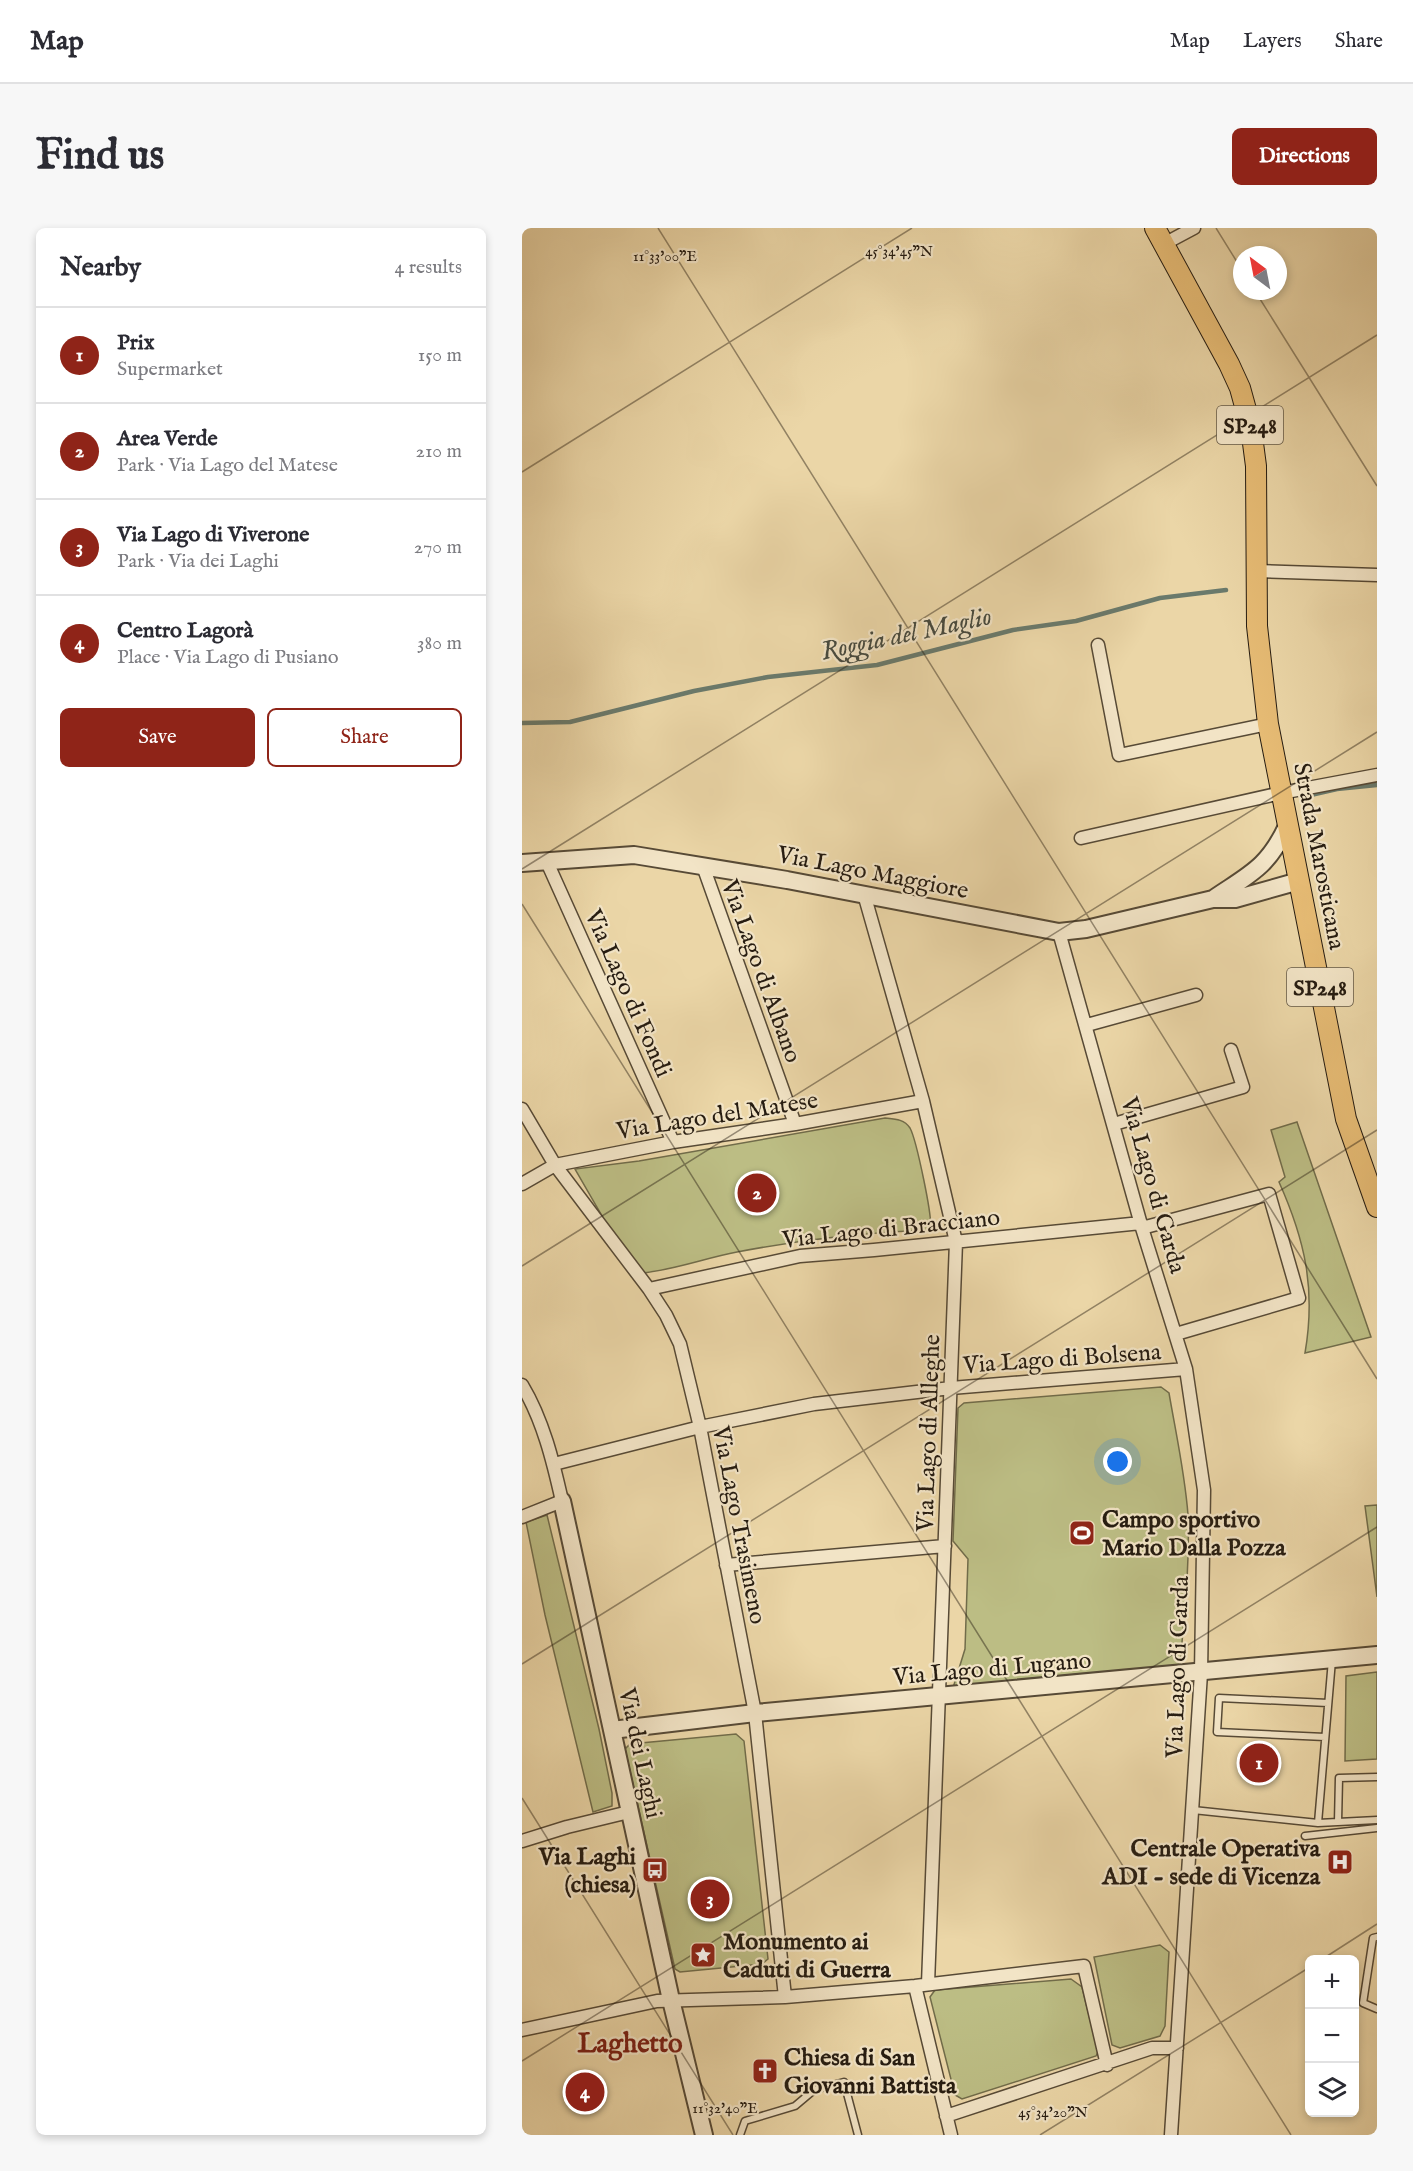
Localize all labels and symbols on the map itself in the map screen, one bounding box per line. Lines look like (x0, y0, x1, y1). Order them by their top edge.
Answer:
text: 45°34'45"N (865, 242, 933, 261)
north arrow (1233, 246, 1287, 300)
text: 11°33'00"E (633, 247, 697, 266)
road number: SP248 (1217, 406, 1283, 444)
water label: Roggia del Maglio (818, 600, 995, 670)
street label: Strada Marosticana (1285, 760, 1352, 953)
street label: Via Lago Maggiore (773, 840, 971, 907)
street label: Via Lago di Albano (713, 875, 808, 1067)
street label: Via Lago di Fondi (576, 904, 679, 1082)
road number: SP248 (1287, 968, 1353, 1006)
street label: Via Lago del Matese (613, 1085, 820, 1148)
street label: Via Lago di Garda (1112, 1093, 1193, 1278)
pin: 2 (738, 1170, 776, 1216)
street label: Via Lago di Bracciano (780, 1203, 1002, 1256)
street label: Via Lago di Alleghe (911, 1334, 948, 1533)
street label: Via Lago di Bolsena (961, 1337, 1163, 1382)
street label: Via Lago Trasimeno (704, 1423, 773, 1627)
your location (1103, 1447, 1132, 1476)
place label: Campo sportivo Mario Dalla Pozza (1102, 1505, 1286, 1564)
sports icon: Campo sportivo Mario Dalla Pozza (1067, 1518, 1097, 1548)
street label: Via Lago di Garda (1160, 1575, 1197, 1760)
street label: Via Lago di Lugano (890, 1645, 1093, 1694)
street label: Via dei Laghi (610, 1684, 669, 1822)
pin: 1 (1240, 1740, 1278, 1786)
place label: Centrale Operativa ADI - sede di Vicenza (1101, 1834, 1321, 1893)
place label: Via Laghi (chiesa) (538, 1842, 637, 1901)
hospital icon: Centrale Operativa ADI - sede di Vicenza (1325, 1847, 1355, 1877)
bus stop icon: Via Laghi (chiesa) (640, 1855, 670, 1885)
pin: 3 (690, 1876, 729, 1922)
place label: Monumento ai Caduti di Guerra (723, 1927, 891, 1986)
place icon: Monumento ai Caduti di Guerra (688, 1940, 718, 1970)
district label: Laghetto (577, 2028, 683, 2062)
place label: Chiesa di San Giovanni Battista (784, 2043, 957, 2102)
church icon: Chiesa di San Giovanni Battista (750, 2056, 780, 2086)
pin: 4 (566, 2070, 604, 2114)
text: 11°32'40"E (692, 2099, 758, 2118)
text: 45°34'20"N (1018, 2103, 1088, 2122)

